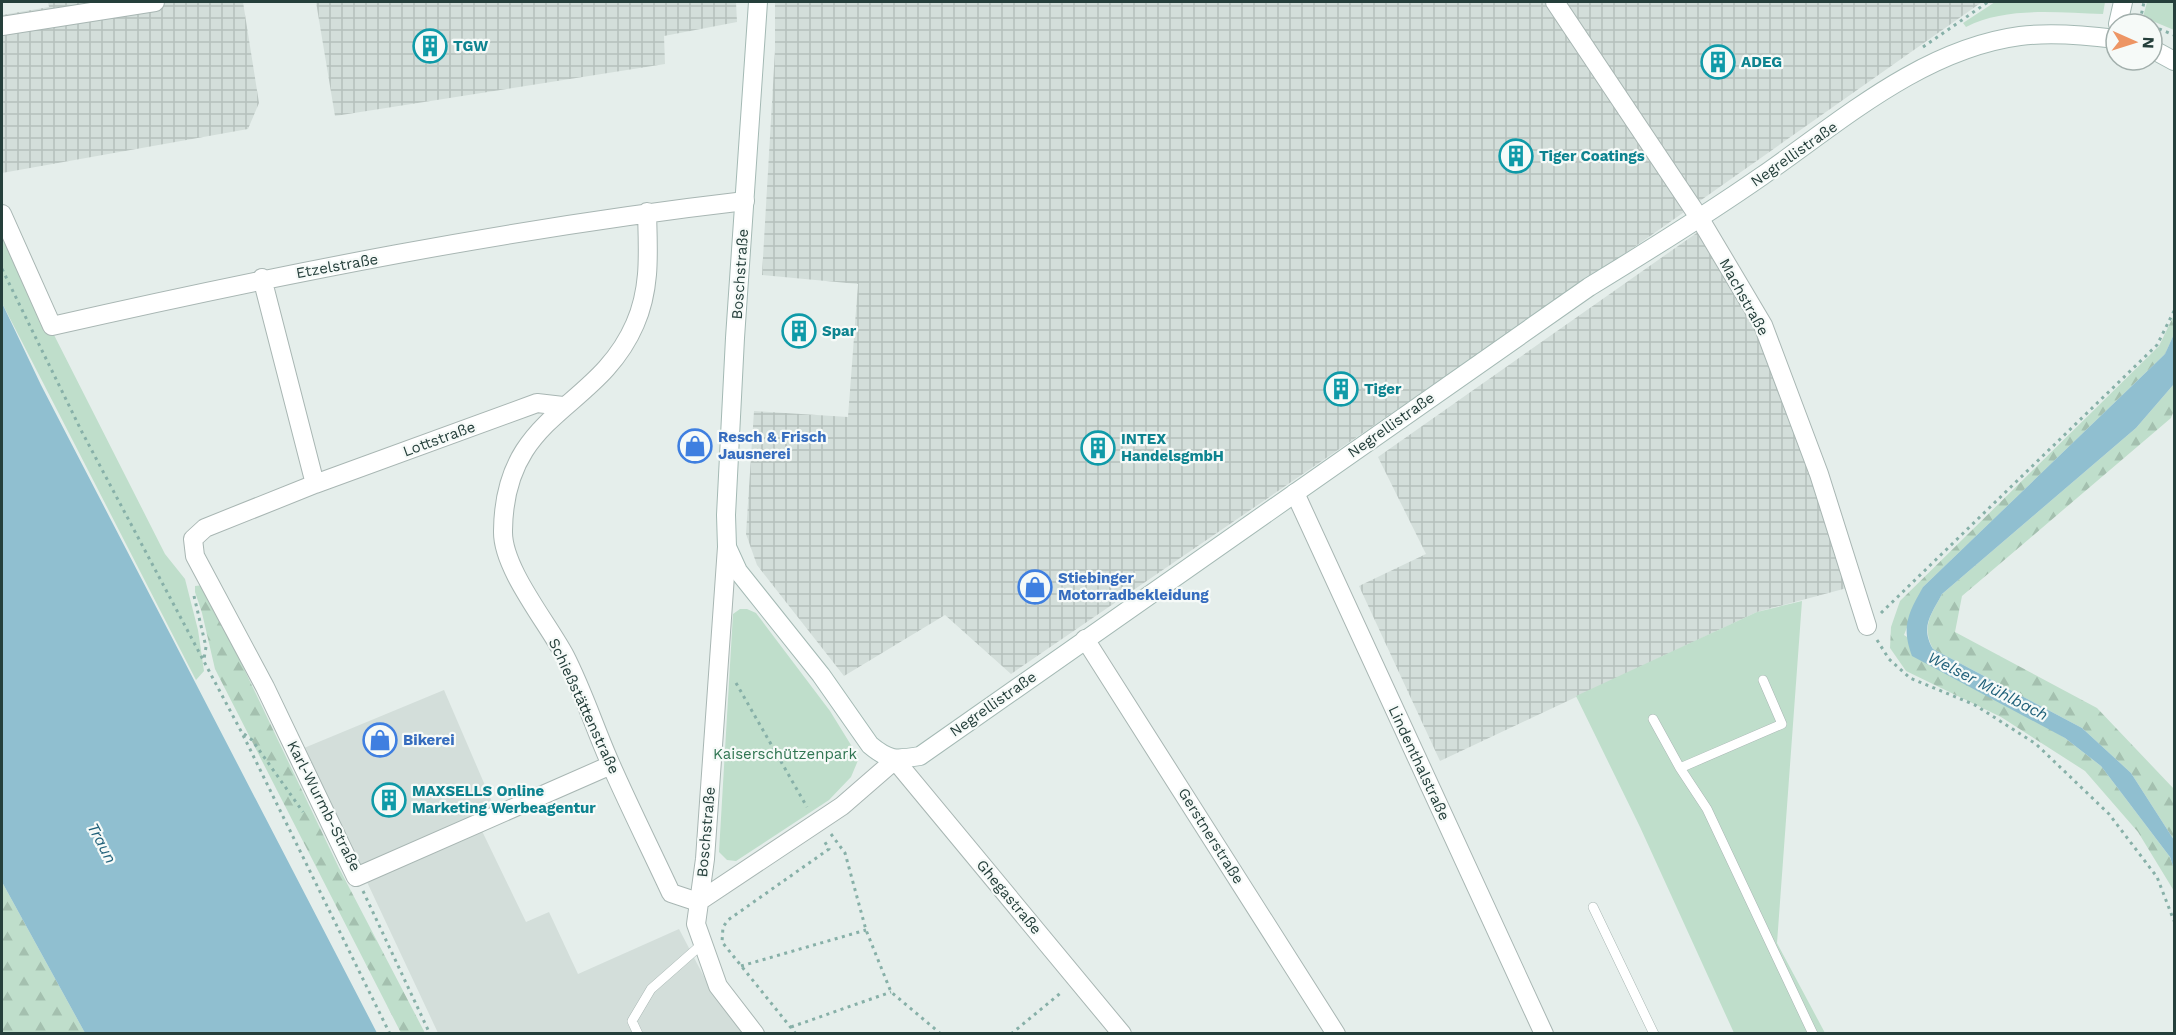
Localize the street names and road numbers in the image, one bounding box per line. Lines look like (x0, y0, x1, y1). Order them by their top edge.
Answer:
street label: Negrellistraße (1747, 117, 1841, 191)
street label: Boschstraße (728, 228, 752, 320)
street label: Etzelstraße (294, 250, 380, 282)
street label: Machstraße (1715, 255, 1773, 339)
street label: Negrellistraße (1344, 388, 1438, 462)
street label: Lottstraße (400, 418, 478, 460)
street label: Schießstättenstraße (545, 635, 623, 777)
street label: Negrellistraße (946, 667, 1040, 741)
street label: Lindenthalstraße (1385, 703, 1453, 823)
street label: Karl-Wurmb-Straße (283, 738, 365, 874)
street label: Gerstnerstraße (1174, 785, 1248, 887)
street label: Boschstraße (693, 786, 719, 878)
street label: Ghegastraße (973, 856, 1045, 938)

